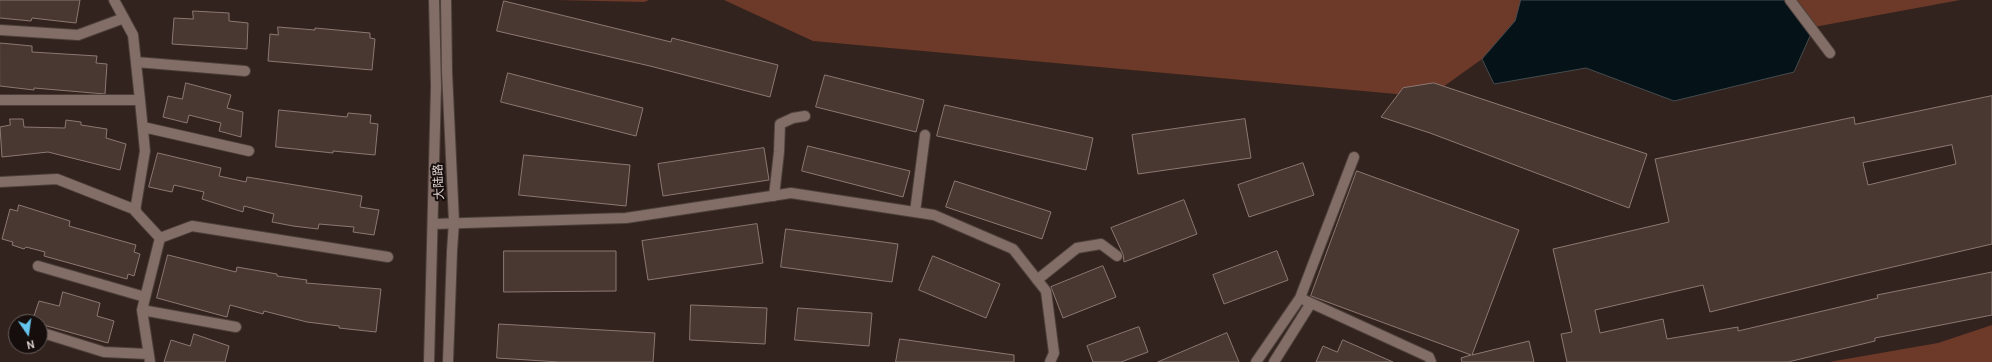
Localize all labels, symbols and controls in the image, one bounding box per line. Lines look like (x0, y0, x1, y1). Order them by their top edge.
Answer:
street label: 大陆路 (431, 164, 447, 200)
north arrow (8, 314, 48, 354)
text: N (25, 337, 36, 352)

